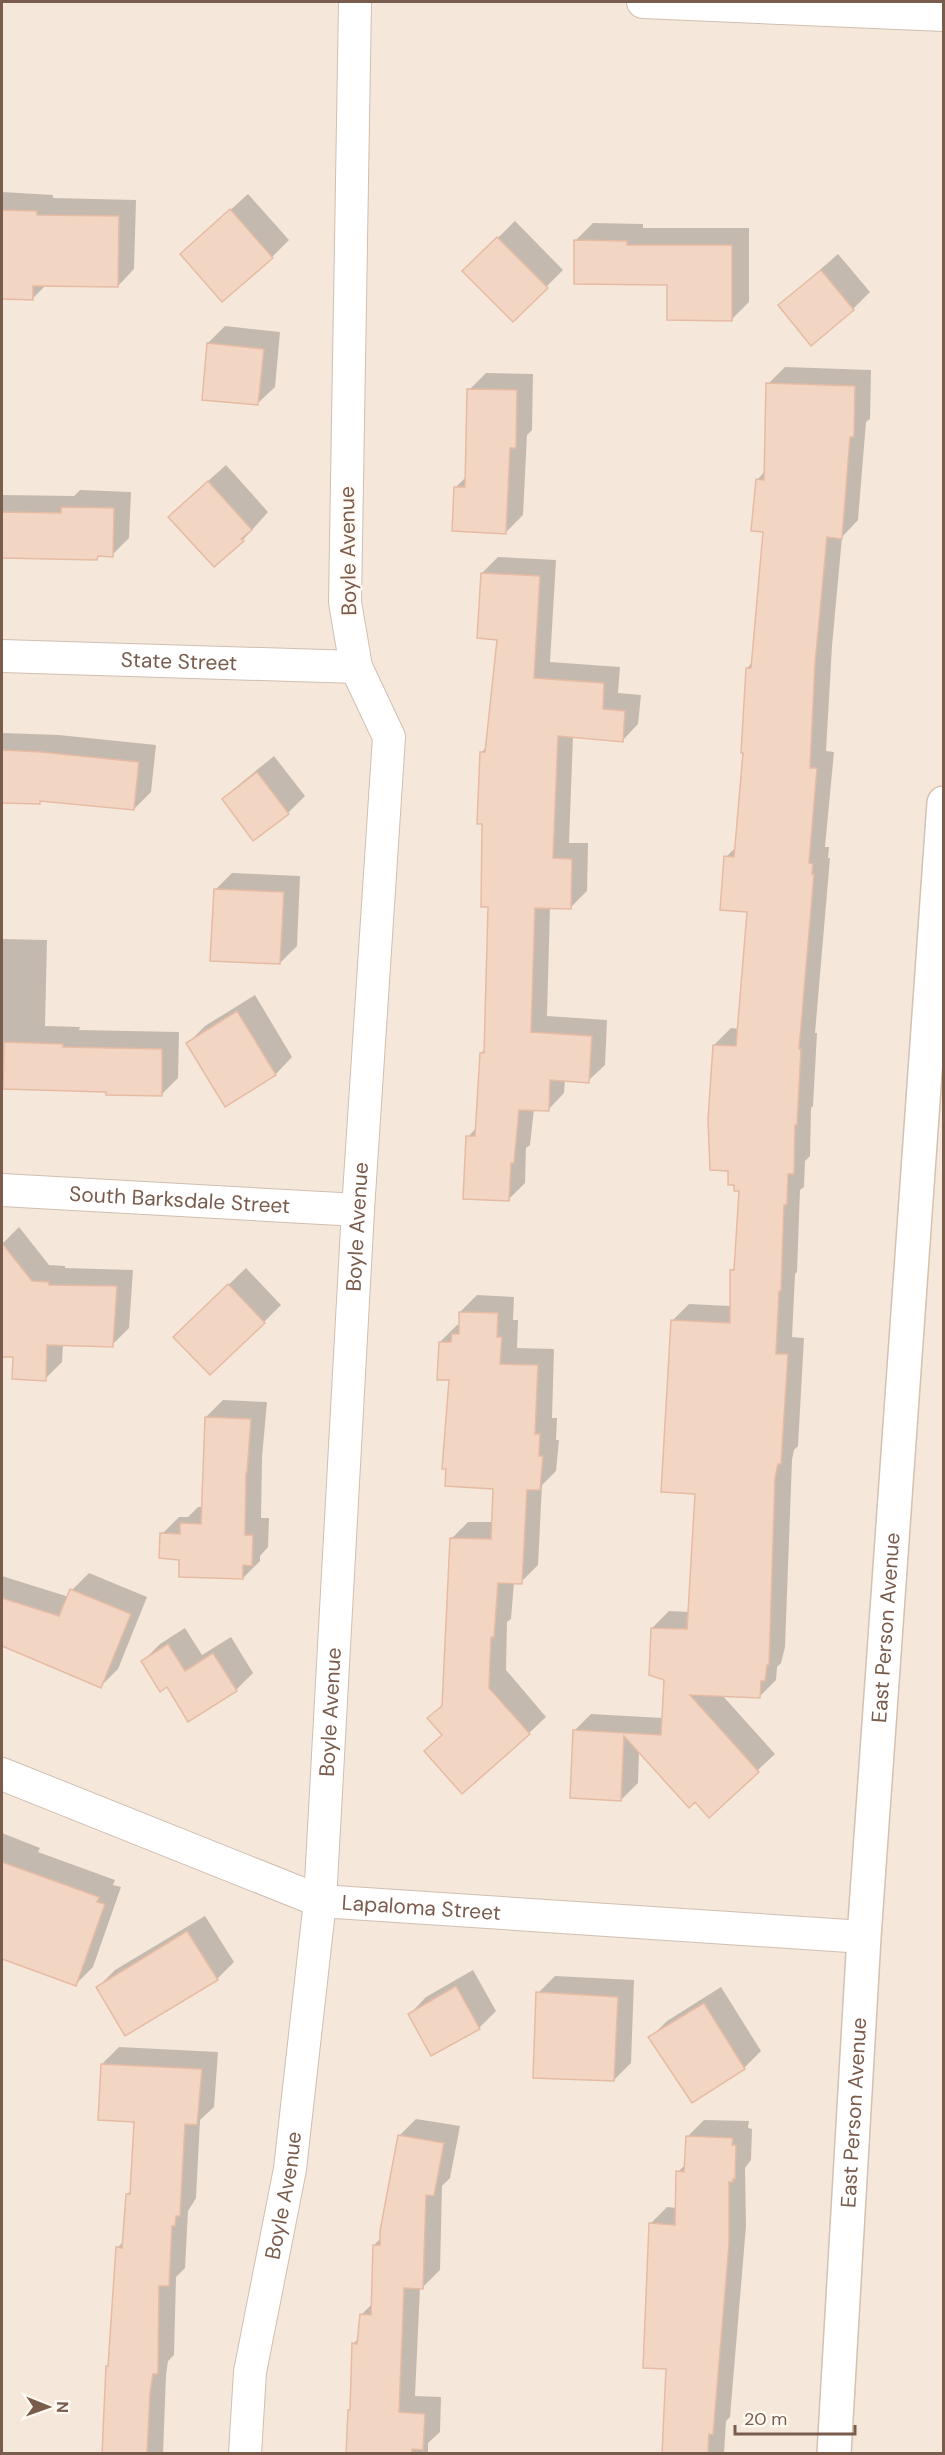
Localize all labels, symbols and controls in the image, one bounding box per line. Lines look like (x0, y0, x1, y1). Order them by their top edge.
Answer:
street label: Boyle Avenue (333, 486, 363, 616)
street label: State Street (120, 646, 238, 677)
street label: Boyle Avenue (340, 1161, 375, 1292)
street label: South Barksdale Street (68, 1180, 291, 1220)
street label: East Person Avenue (865, 1532, 907, 1724)
street label: Boyle Avenue (313, 1646, 348, 1777)
street label: Lapaloma Street (341, 1888, 502, 1927)
street label: East Person Avenue (834, 2017, 873, 2209)
street label: Boyle Avenue (259, 2130, 308, 2262)
north arrow (18, 2377, 78, 2437)
scale bar (735, 2398, 855, 2436)
text: N (52, 2401, 73, 2413)
text: 20 m (744, 2407, 787, 2431)

